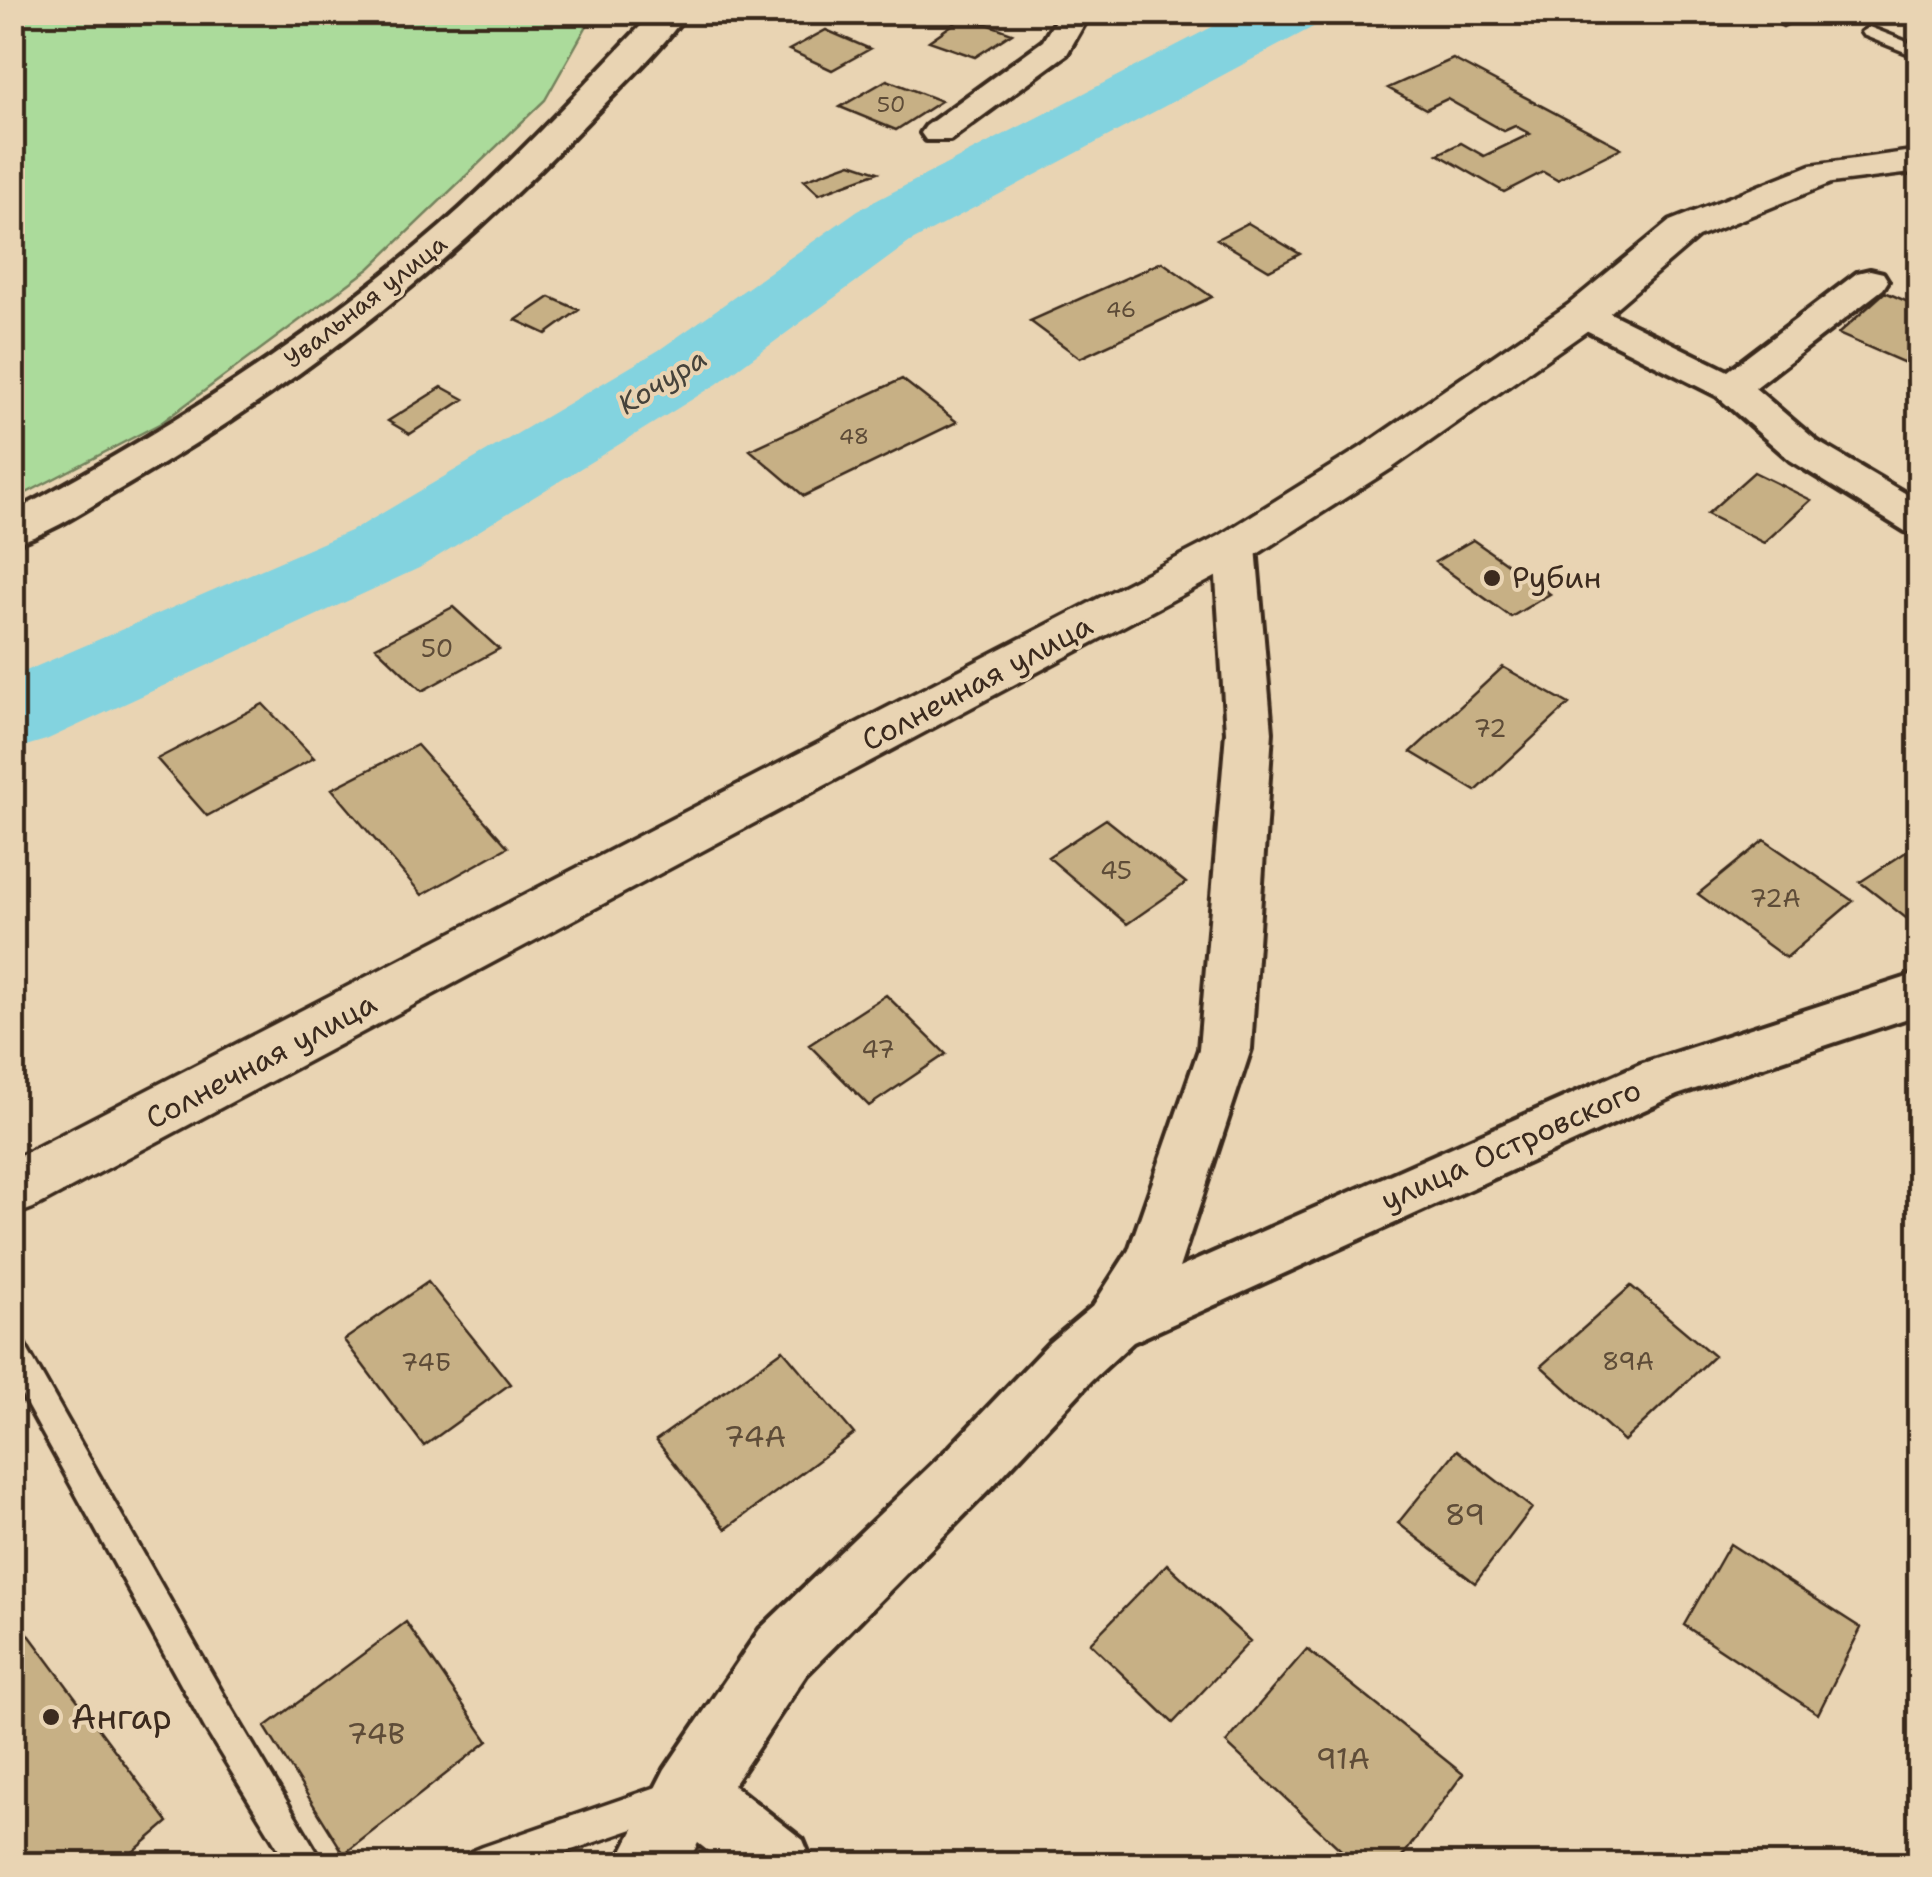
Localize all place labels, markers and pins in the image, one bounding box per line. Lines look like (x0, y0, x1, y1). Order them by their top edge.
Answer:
place label: Рубин (1512, 557, 1601, 598)
marker: Рубин (1481, 567, 1503, 589)
place label: Ангар (71, 1693, 172, 1740)
marker: Ангар (40, 1706, 62, 1728)

